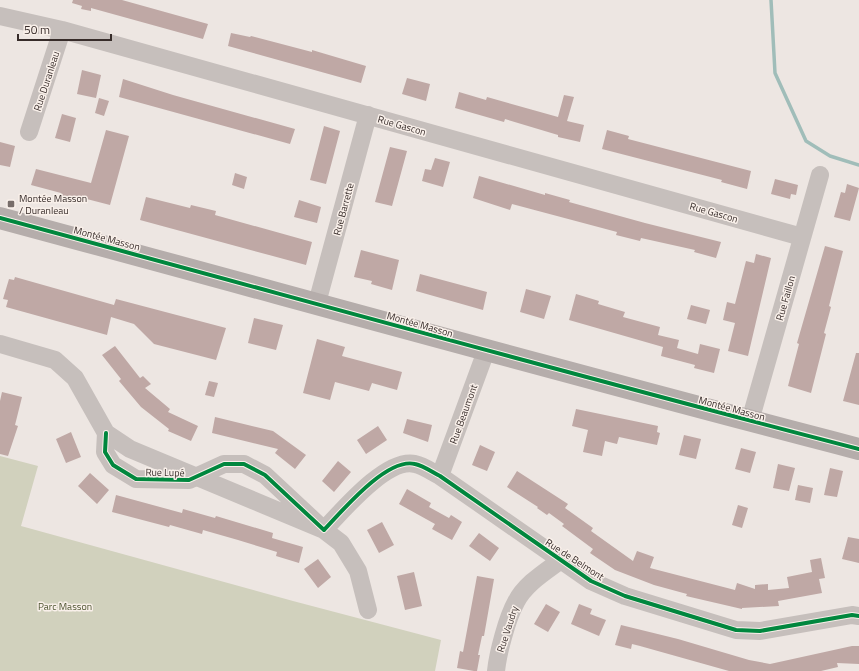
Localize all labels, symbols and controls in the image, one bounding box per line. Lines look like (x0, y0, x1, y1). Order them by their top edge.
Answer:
scale bar (18, 16, 111, 42)
text: 50 m (24, 20, 50, 39)
street label: Rue Duranleau (30, 49, 63, 113)
street label: Rue Gascon (376, 111, 428, 140)
street label: Rue Barrette (329, 181, 358, 237)
place label: Montée Masson / Duranleau (19, 191, 87, 218)
street label: Rue Gascon (688, 198, 740, 227)
marker: Montée Masson / Duranleau (6, 199, 16, 209)
street label: Montée Masson (72, 222, 142, 255)
street label: Rue Faillon (772, 274, 799, 322)
street label: Montée Masson (385, 308, 455, 341)
street label: Rue Beaumont (446, 382, 481, 446)
street label: Montée Masson (697, 392, 767, 425)
street label: Rue Lupé (145, 465, 185, 480)
street label: Rue de Belmont (542, 535, 607, 584)
park label: Parc Masson (38, 599, 92, 614)
street label: Rue Vaudry (493, 604, 522, 654)

